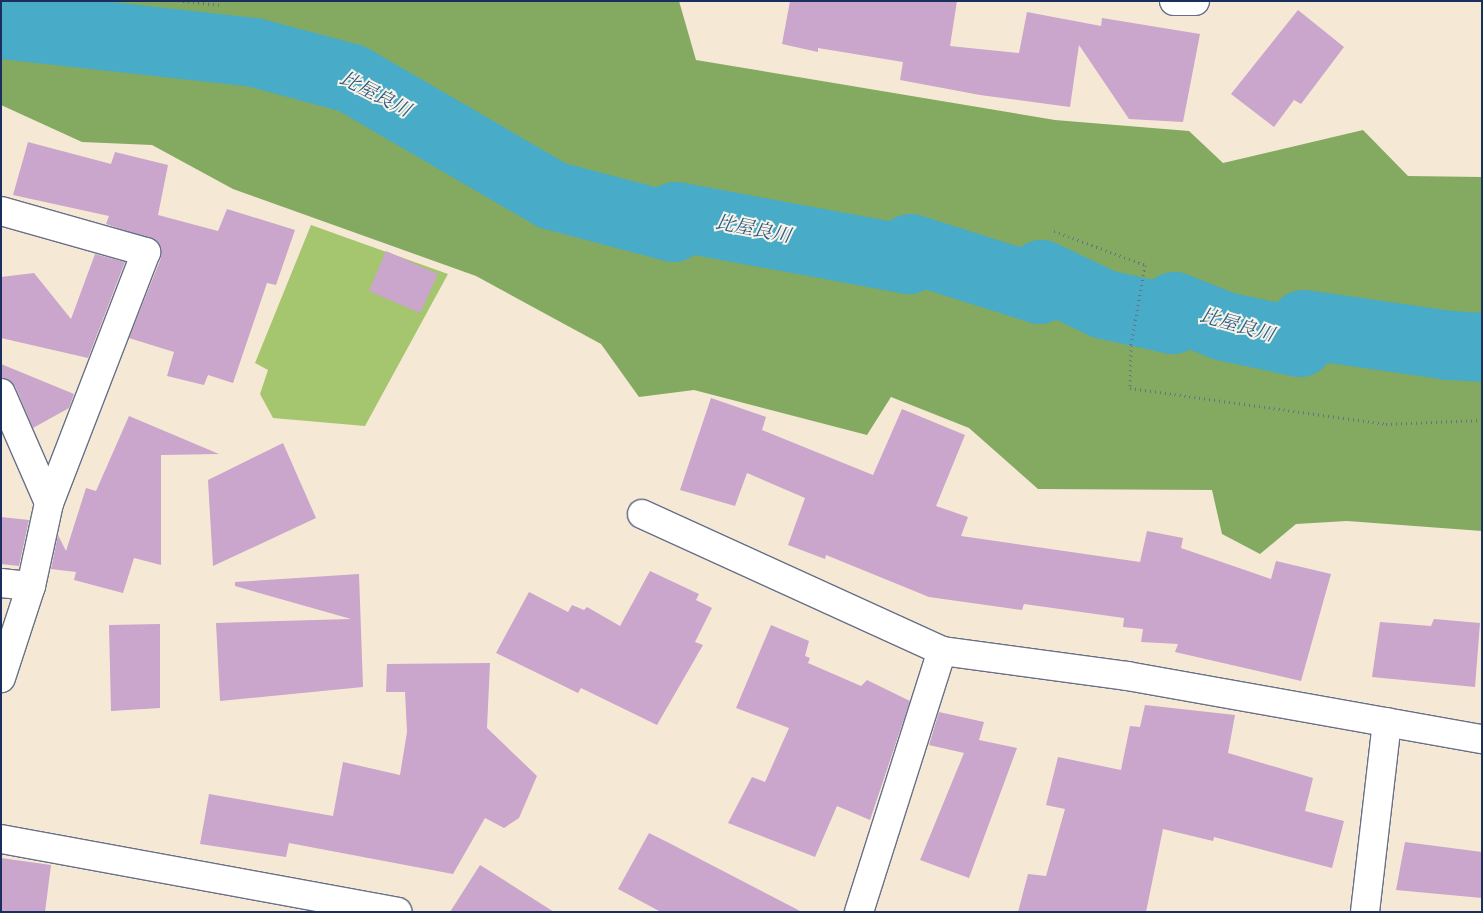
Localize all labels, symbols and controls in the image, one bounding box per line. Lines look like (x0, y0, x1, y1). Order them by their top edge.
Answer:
water label: 比屋良川 (336, 68, 414, 122)
water label: 比屋良川 (714, 212, 792, 248)
water label: 比屋良川 (1197, 305, 1277, 347)

